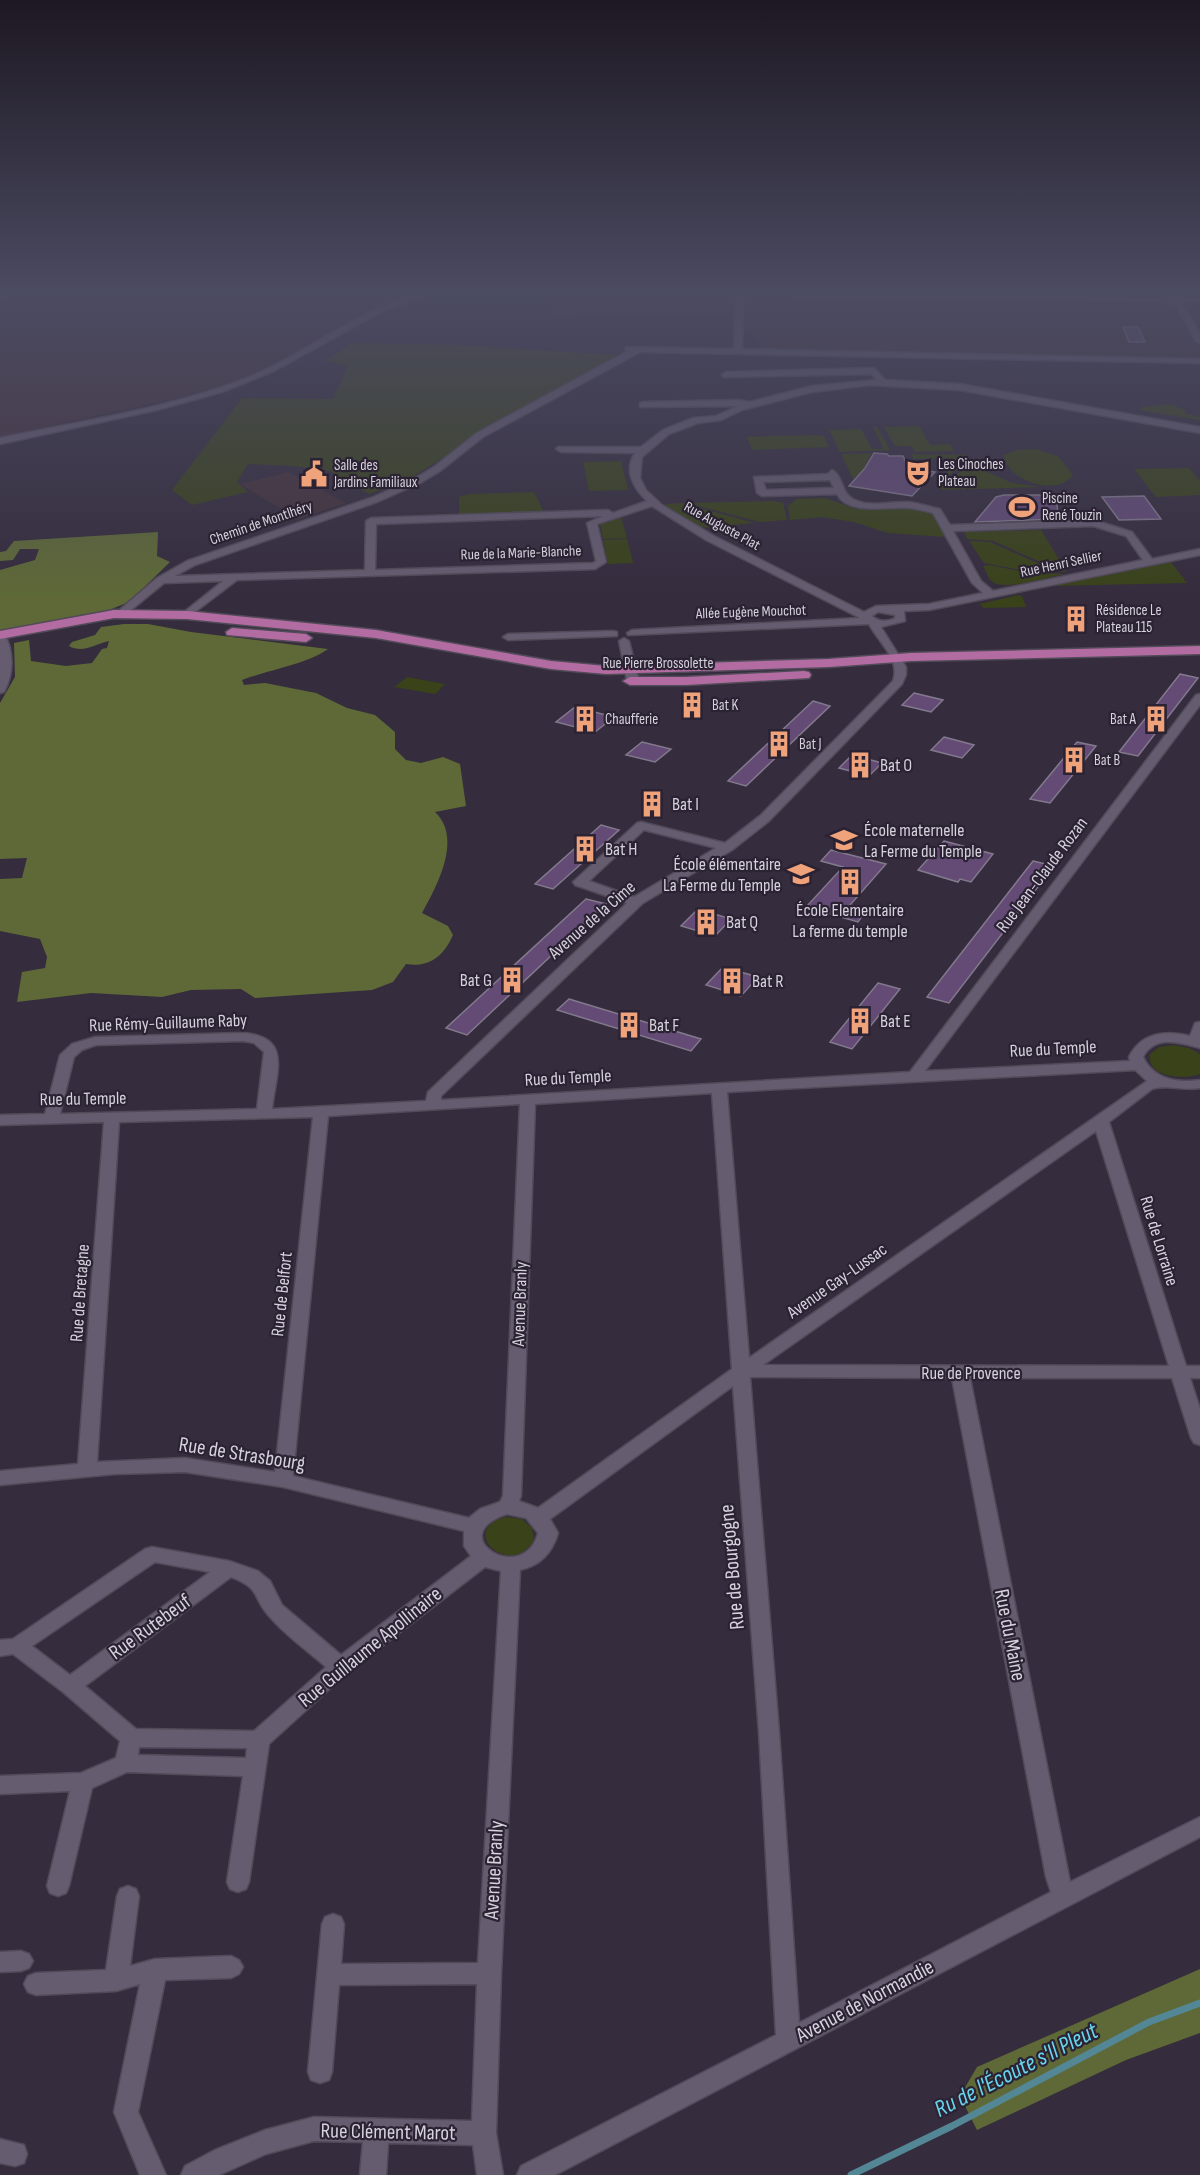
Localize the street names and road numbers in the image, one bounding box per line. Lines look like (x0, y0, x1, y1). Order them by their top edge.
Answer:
street label: Chemin de Montlhéry (207, 496, 315, 549)
street label: Rue Auguste Plat (681, 497, 764, 555)
street label: Rue de la Marie-Blanche (460, 541, 582, 565)
street label: Rue Henri Sellier (1019, 546, 1104, 582)
street label: Allée Eugène Mouchot (694, 601, 807, 623)
street label: Rue Pierre Brossolette (602, 654, 714, 673)
street label: Rue Jean-Claude Rozan (992, 813, 1092, 937)
street label: Avenue de la Cime (543, 876, 640, 964)
street label: Rue Rémy-Guillaume Raby (89, 1010, 247, 1036)
street label: Rue du Temple (1009, 1036, 1097, 1062)
street label: Rue du Temple (524, 1065, 612, 1091)
street label: Rue du Temple (39, 1088, 127, 1110)
street label: Rue de Lorraine (1135, 1194, 1183, 1288)
street label: Avenue Gay-Lussac (782, 1239, 891, 1324)
street label: Rue de Bretagne (66, 1243, 94, 1343)
street label: Rue de Belfort (267, 1250, 297, 1338)
street label: Avenue Branly (508, 1261, 532, 1348)
street label: Rue de Provence (921, 1363, 1021, 1384)
street label: Rue de Strasbourg (177, 1432, 307, 1476)
street label: Rue de Bourgogne (714, 1503, 750, 1631)
street label: Rue Guillaume Apollinaire (293, 1581, 447, 1713)
street label: Rue du Maine (989, 1587, 1031, 1683)
street label: Rue Rutebeuf (104, 1588, 197, 1665)
street label: Avenue Branly (479, 1820, 509, 1921)
street label: Avenue de Normandie (791, 1954, 938, 2048)
street label: Rue Clément Marot (320, 2118, 456, 2146)

